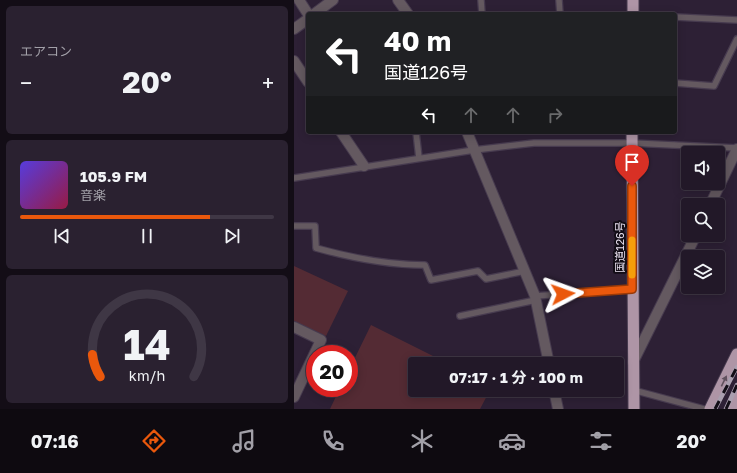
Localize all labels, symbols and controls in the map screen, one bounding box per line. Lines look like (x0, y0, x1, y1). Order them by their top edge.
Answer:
text: 40 m (384, 24, 451, 57)
icon: left (318, 28, 370, 80)
text: エアコン (20, 43, 72, 59)
text: 国道126号 (384, 61, 468, 83)
text: 20° (122, 64, 172, 100)
text: − (20, 69, 32, 96)
text: + (262, 69, 274, 96)
icon: left (418, 104, 440, 126)
icon: ahead (460, 104, 482, 126)
icon: ahead (502, 104, 524, 126)
icon: right (544, 104, 566, 126)
pin (615, 145, 649, 186)
map controls (681, 146, 725, 294)
button: sound (681, 146, 725, 190)
icon: arrive (621, 151, 643, 173)
text: 105.9 FM (80, 167, 147, 185)
text: 音楽 (80, 187, 106, 203)
button: search (681, 198, 725, 242)
street label: 国道126号 (613, 221, 626, 273)
icon: previous (51, 225, 73, 247)
icon: pause (136, 225, 158, 247)
icon: next (221, 225, 243, 247)
button: layers (681, 250, 725, 294)
position arrow (542, 273, 584, 315)
text: 14 (123, 319, 171, 369)
speed limit sign: 20 (306, 345, 358, 397)
text: km/h (129, 366, 165, 383)
text: 07:17 · 1 分 · 100 m (449, 368, 583, 386)
one-way arrow (720, 376, 727, 387)
icon: directions (140, 427, 168, 455)
icon: music (230, 427, 258, 455)
icon: phone (319, 427, 347, 455)
icon: climate (408, 427, 436, 455)
icon: car (498, 427, 526, 455)
icon: filters (587, 427, 615, 455)
text: 07:16 (31, 430, 79, 452)
text: 20° (677, 430, 706, 452)

